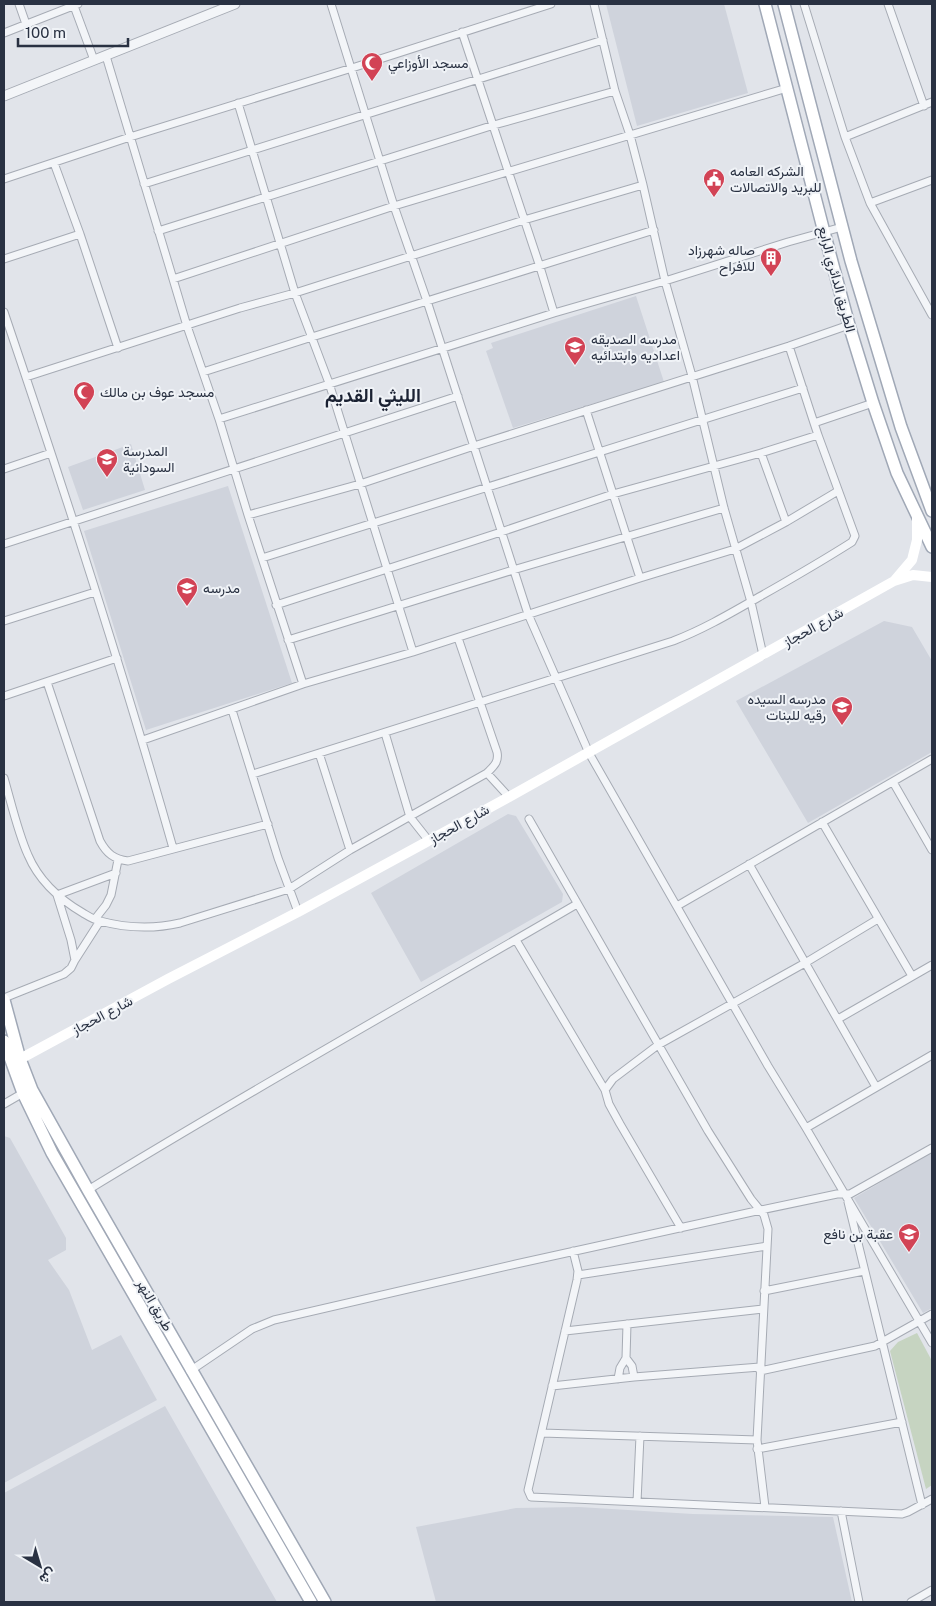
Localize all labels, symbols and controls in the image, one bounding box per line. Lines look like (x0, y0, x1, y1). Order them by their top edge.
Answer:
scale bar (18, 15, 128, 47)
text: 100 m (25, 24, 66, 41)
mosque icon: مسجد الأوزاعي (360, 51, 384, 82)
place label: مسجد الأوزاعي (388, 55, 469, 75)
place label: الشركه العامه للبريد والاتصالات (730, 163, 822, 196)
public building icon: الشركه العامه للبريد والاتصالات (702, 167, 726, 198)
street label: الطريق الدائري الرابع (811, 224, 859, 335)
place label: صاله شهرزاد للافراح (688, 242, 755, 277)
building icon: صاله شهرزاد للافراح (759, 246, 783, 277)
place label: مدرسه الصديقه اعداديه وابتدائيه (591, 331, 680, 364)
school or university icon: مدرسه الصديقه اعداديه وابتدائيه (563, 335, 587, 366)
mosque icon: مسجد عوف بن مالك (72, 380, 96, 411)
place label: مسجد عوف بن مالك (100, 384, 214, 401)
district label: الليثي القديم (325, 384, 421, 412)
place label: المدرسة السودانية (123, 443, 175, 476)
school or university icon: المدرسة السودانية (95, 447, 119, 478)
school or university icon: مدرسه (175, 576, 199, 607)
place label: مدرسه (203, 580, 240, 597)
street label: شارع الحجاز (779, 604, 847, 653)
place label: مدرسه السيده رقيه للبنات (748, 691, 826, 724)
school or university icon: مدرسه السيده رقيه للبنات (830, 695, 854, 726)
street label: شارع الحجاز (425, 801, 493, 850)
street label: شارع الحجاز (68, 992, 136, 1041)
school or university icon: عقبة بن نافع (897, 1222, 921, 1253)
place label: عقبة بن نافع (823, 1226, 893, 1245)
street label: طريق النهر (132, 1275, 176, 1334)
north arrow (15, 1541, 65, 1591)
text: ش (36, 1564, 60, 1588)

